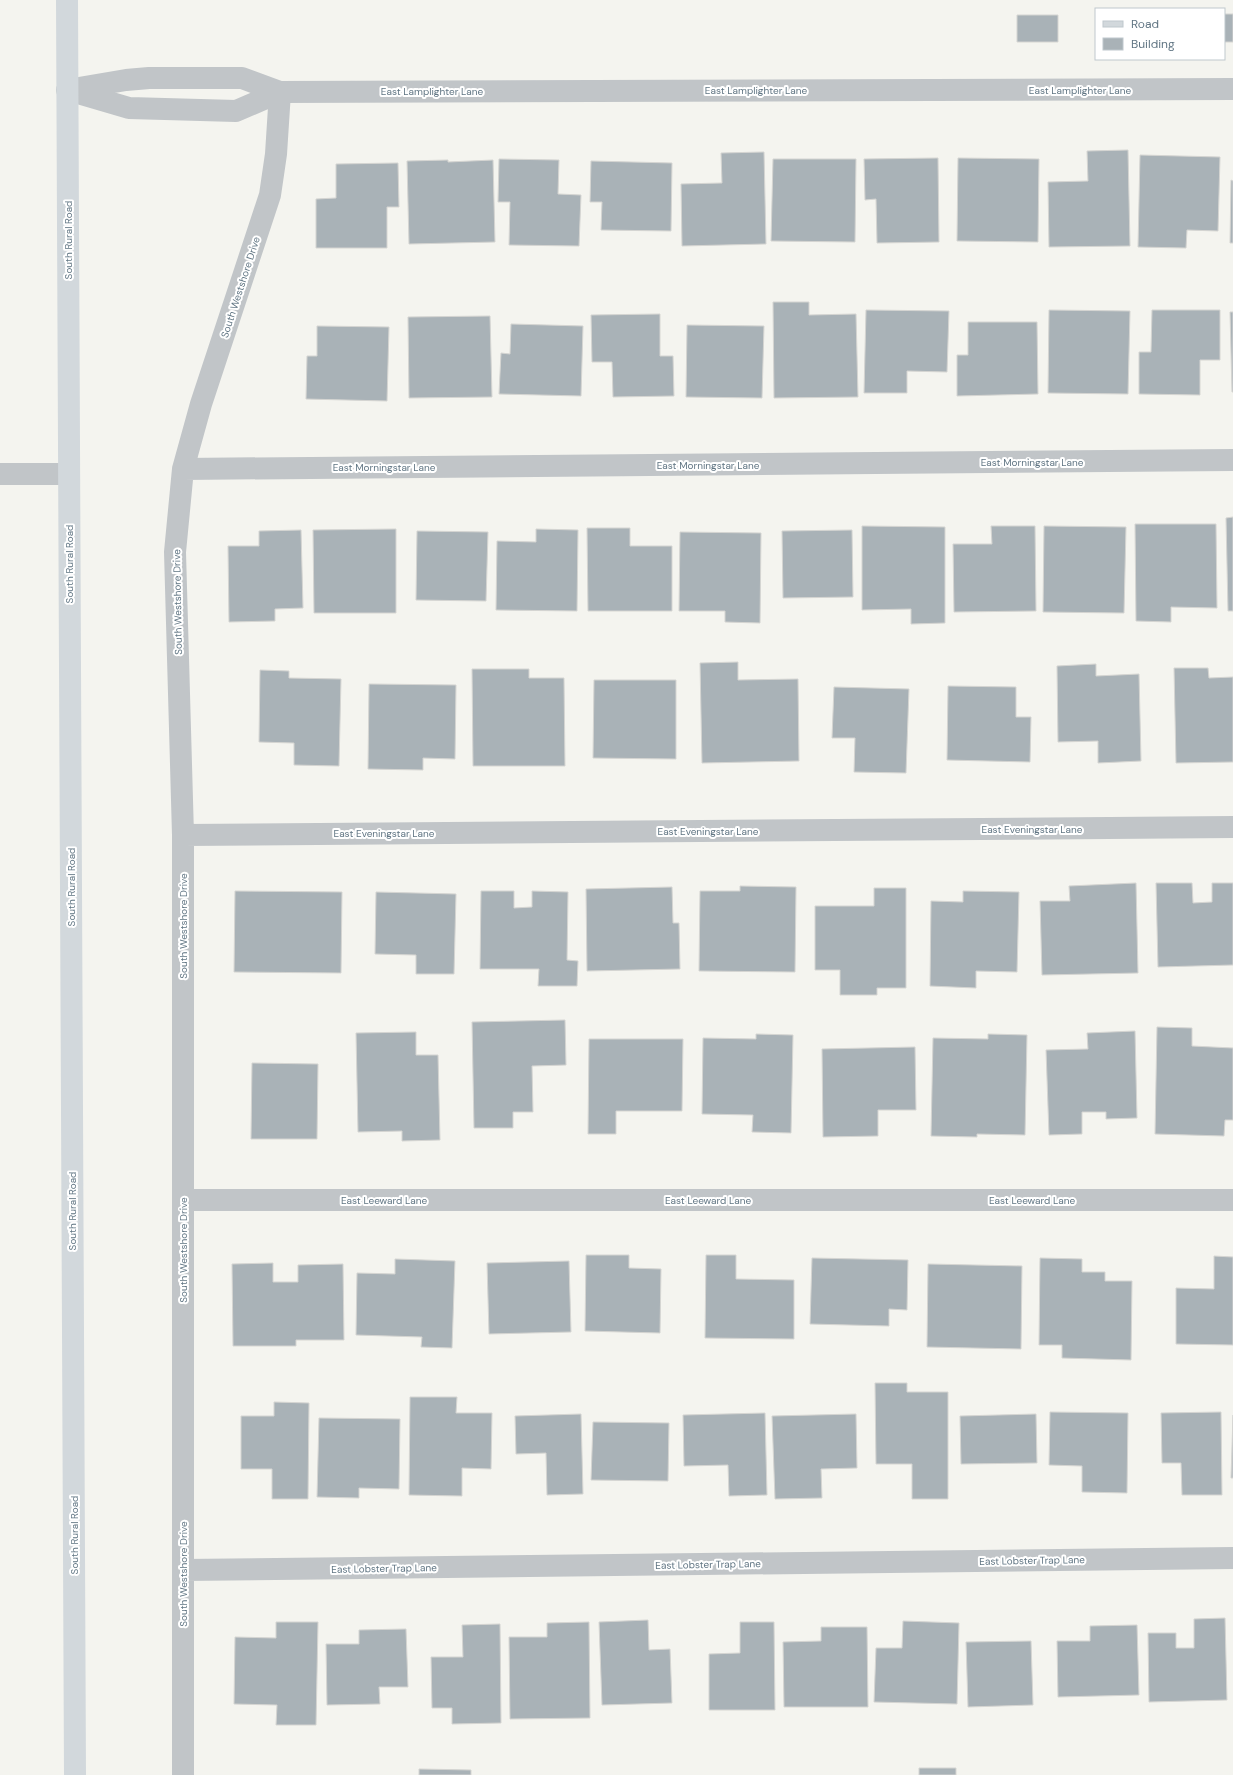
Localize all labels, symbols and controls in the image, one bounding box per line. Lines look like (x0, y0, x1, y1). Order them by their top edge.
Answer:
legend (1095, 8, 1225, 60)
text: Road (1131, 16, 1159, 32)
text: Building (1131, 36, 1175, 52)
street label: East Lamplighter Lane (705, 84, 807, 97)
street label: East Lamplighter Lane (1029, 84, 1131, 97)
street label: East Lamplighter Lane (381, 85, 483, 98)
street label: South Rural Road (62, 201, 75, 279)
street label: South Westshore Drive (218, 235, 263, 339)
street label: East Morningstar Lane (981, 456, 1084, 469)
street label: East Morningstar Lane (657, 459, 760, 472)
street label: East Morningstar Lane (333, 461, 436, 474)
street label: South Rural Road (63, 525, 76, 603)
street label: South Westshore Drive (170, 549, 185, 655)
street label: East Eveningstar Lane (982, 823, 1083, 836)
street label: East Eveningstar Lane (658, 825, 759, 838)
street label: East Eveningstar Lane (334, 827, 435, 840)
street label: South Rural Road (65, 848, 78, 926)
street label: South Westshore Drive (177, 873, 190, 979)
street label: South Rural Road (66, 1172, 79, 1250)
street label: East Leeward Lane (341, 1194, 427, 1207)
street label: East Leeward Lane (665, 1194, 751, 1207)
street label: East Leeward Lane (989, 1194, 1075, 1207)
street label: South Westshore Drive (177, 1197, 190, 1303)
street label: South Rural Road (68, 1496, 81, 1574)
street label: South Westshore Drive (177, 1521, 190, 1627)
street label: East Lobster Trap Lane (979, 1553, 1085, 1568)
street label: East Lobster Trap Lane (655, 1557, 761, 1572)
street label: East Lobster Trap Lane (331, 1561, 437, 1576)

